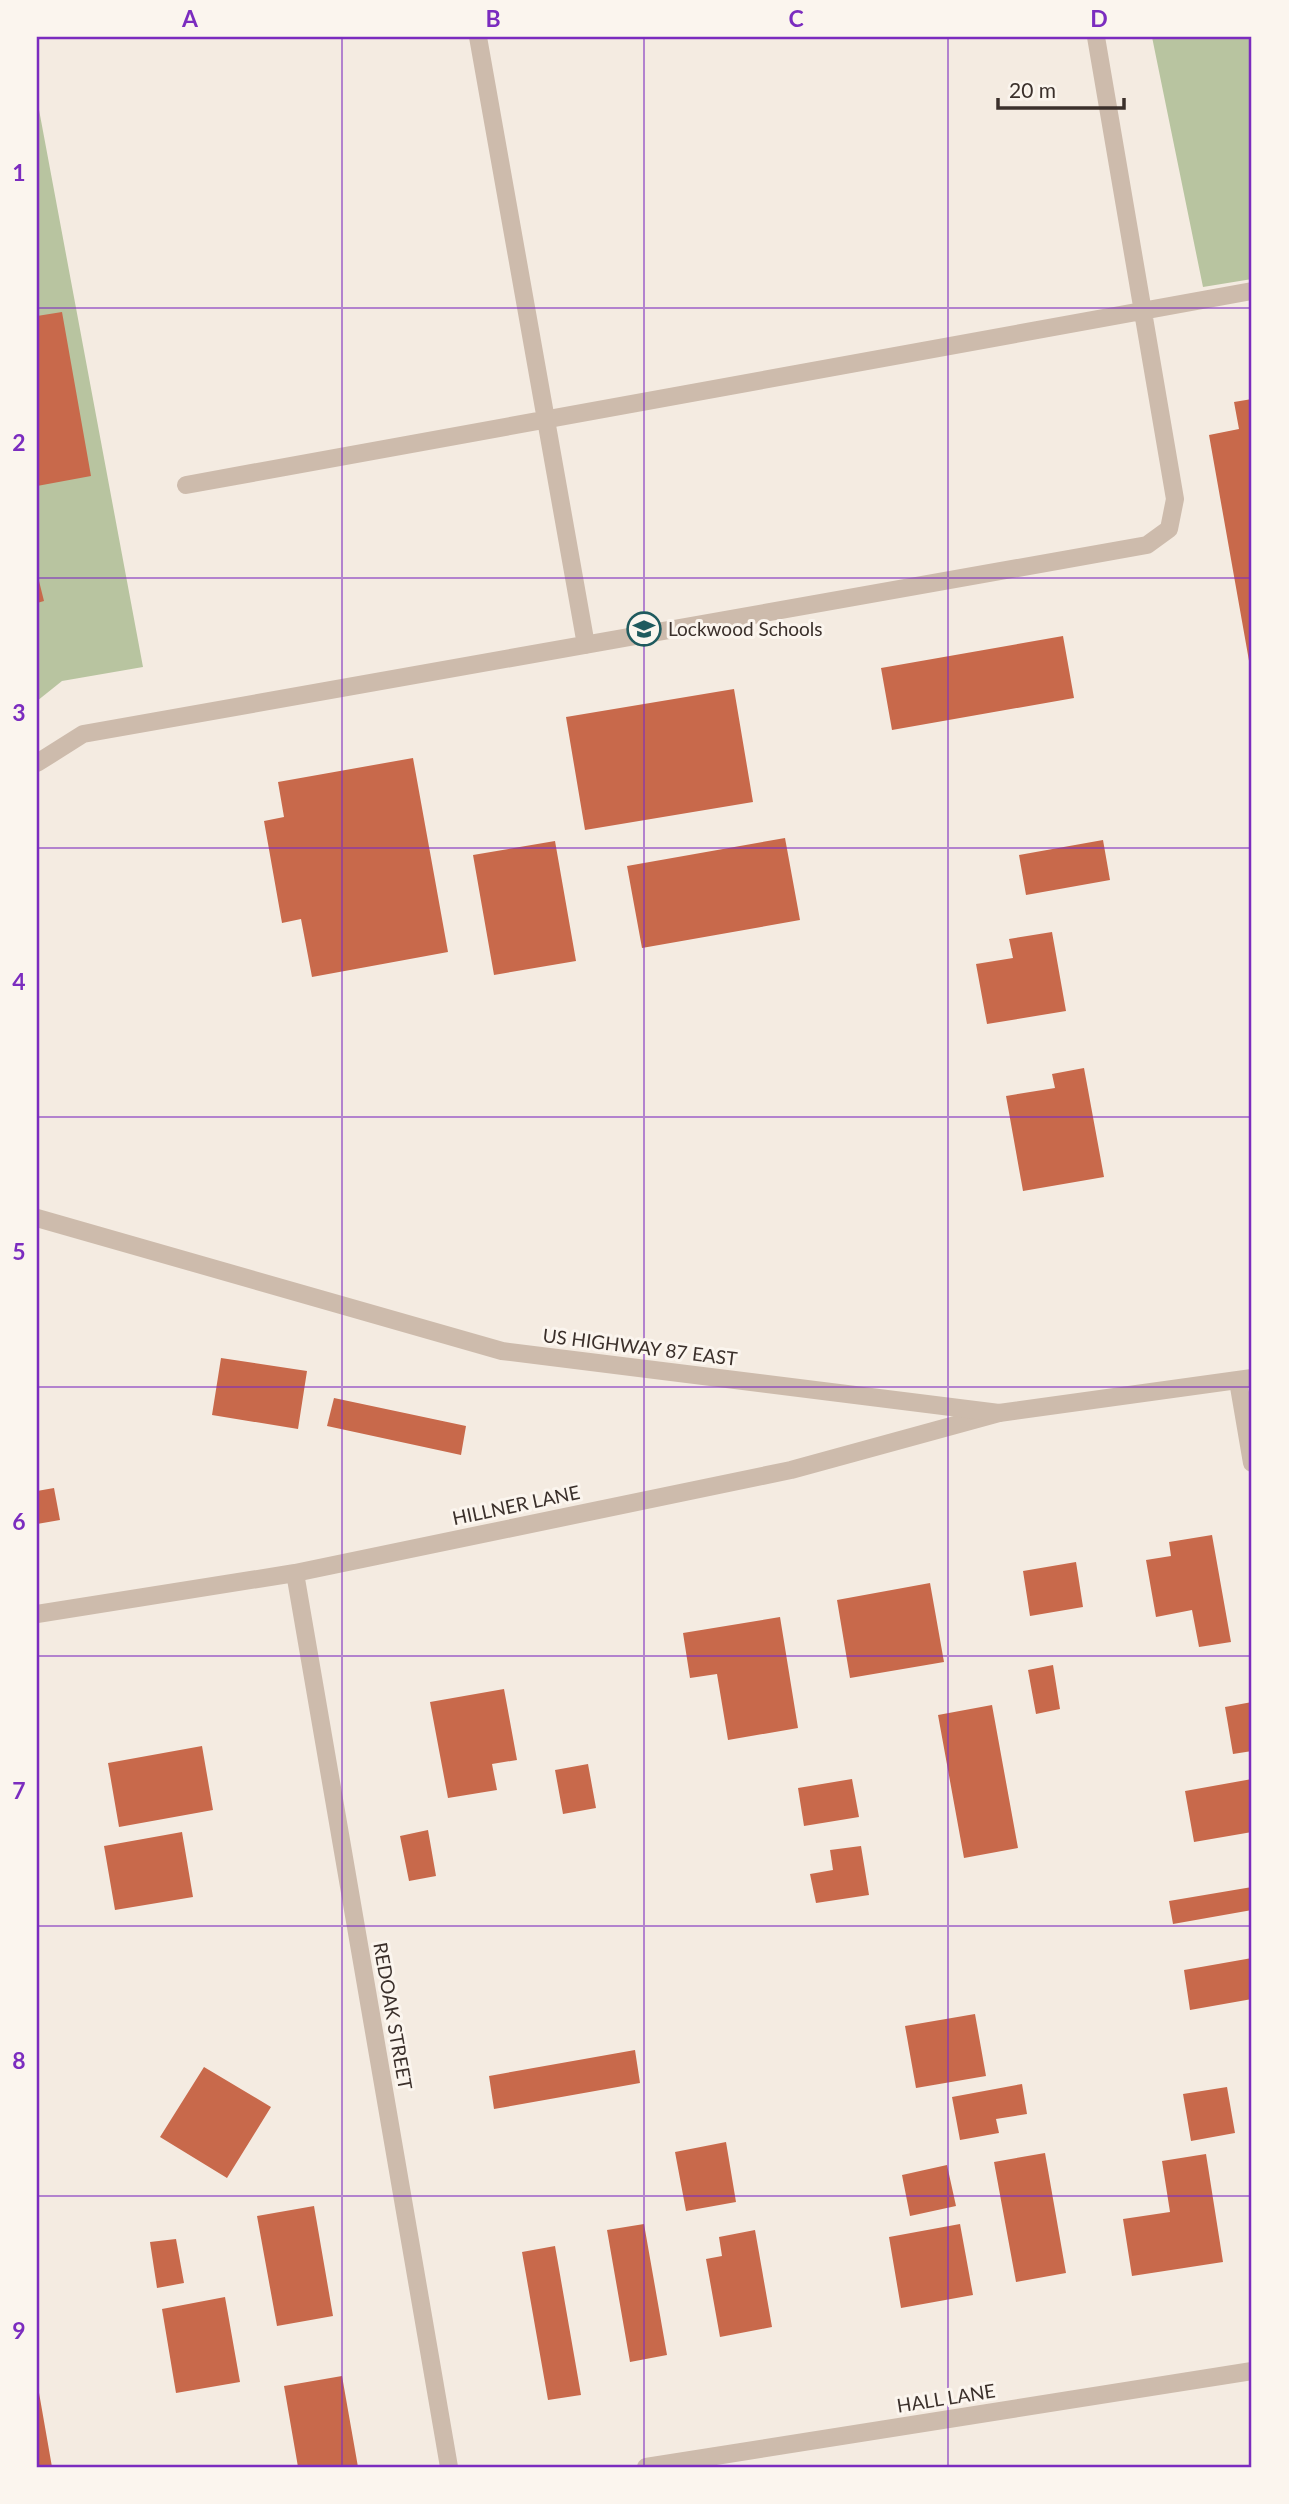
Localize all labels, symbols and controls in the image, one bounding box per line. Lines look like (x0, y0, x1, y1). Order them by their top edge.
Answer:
text: A (181, 4, 199, 32)
text: B (485, 4, 501, 32)
text: C (788, 4, 804, 32)
text: D (1090, 4, 1108, 32)
scale bar (998, 66, 1124, 110)
text: 20 m (1009, 77, 1056, 102)
text: 1 (12, 158, 26, 186)
text: 2 (12, 428, 26, 456)
school or university icon: Lockwood Schools (625, 610, 663, 648)
place label: Lockwood Schools (668, 617, 823, 640)
text: 3 (12, 698, 26, 726)
text: 4 (12, 967, 26, 995)
text: 5 (12, 1237, 26, 1265)
street label: US HIGHWAY 87 EAST (541, 1323, 739, 1370)
street label: HILLNER LANE (450, 1480, 582, 1529)
text: 6 (12, 1507, 26, 1535)
text: 7 (12, 1776, 26, 1804)
street label: REDOAK STREET (369, 1941, 418, 2091)
text: 8 (12, 2046, 26, 2074)
text: 9 (12, 2316, 26, 2344)
street label: HALL LANE (895, 2378, 997, 2417)

